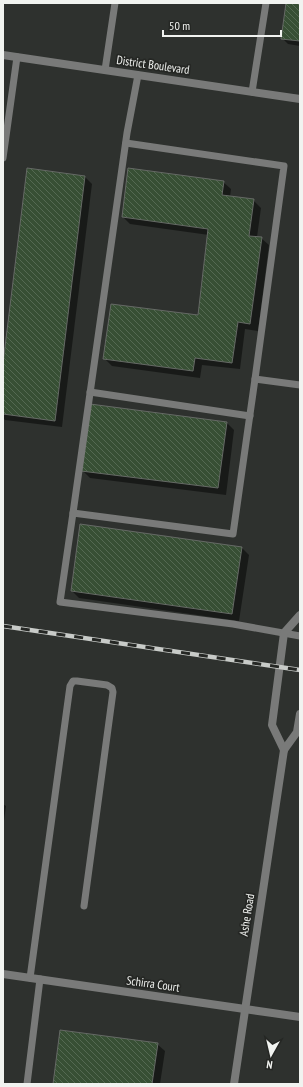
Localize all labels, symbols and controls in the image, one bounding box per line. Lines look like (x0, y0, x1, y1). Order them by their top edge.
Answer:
scale bar (163, 12, 281, 38)
text: 50 m (169, 18, 190, 33)
street label: District Boulevard (115, 52, 191, 77)
street label: Ashe Road (236, 893, 257, 937)
street label: Schirra Court (125, 972, 181, 995)
north arrow (251, 1035, 291, 1075)
text: N (266, 1058, 274, 1072)

